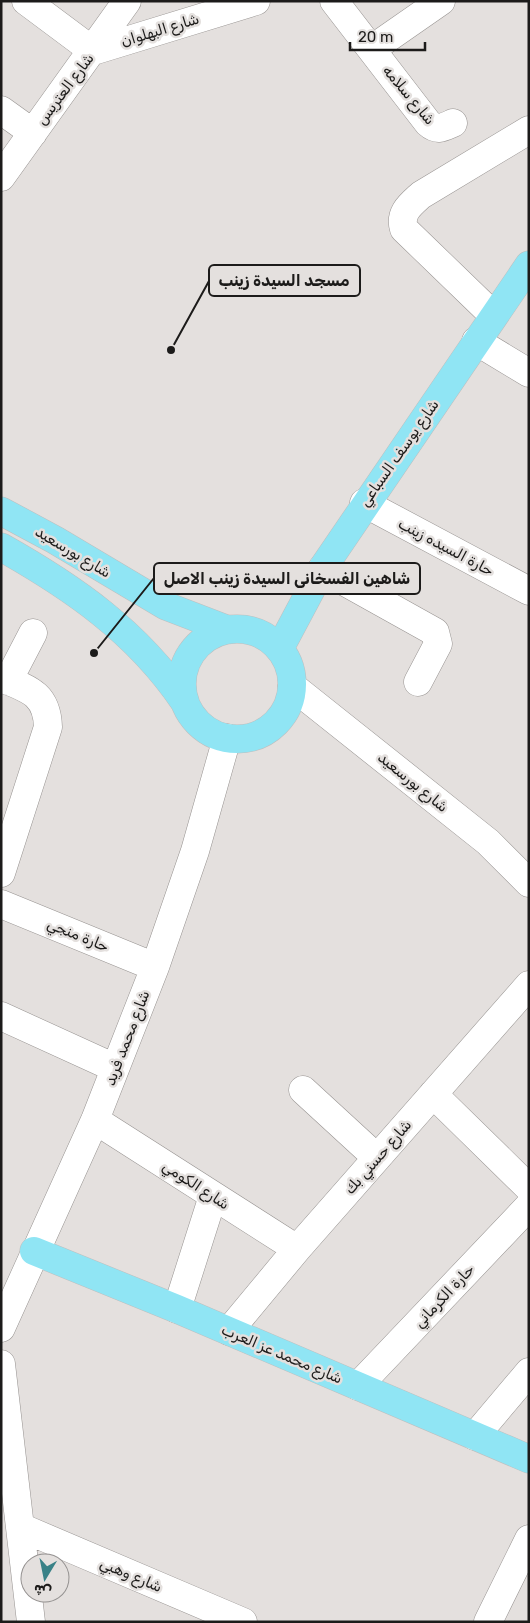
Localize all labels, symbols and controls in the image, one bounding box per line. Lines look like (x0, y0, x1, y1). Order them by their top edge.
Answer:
street label: شارع البهلوان (119, 10, 202, 52)
scale bar (350, 20, 425, 52)
text: 20 m (358, 28, 393, 46)
street label: شارع العتريس (32, 50, 99, 130)
street label: شارع سلامه (377, 62, 439, 130)
callout: مسجد السيدة زينب (209, 265, 360, 296)
text: مسجد السيدة زينب (218, 271, 350, 290)
street label: شارع يوسف السباعي (355, 396, 445, 512)
street label: حارة السيده زينب (395, 514, 497, 580)
street label: شارع بورسعيد (31, 522, 114, 583)
callout: شاهين الفسخانى السيدة زينب الاصل (154, 563, 420, 594)
text: شاهين الفسخانى السيدة زينب الاصل (164, 569, 410, 588)
street label: شارع بورسعيد (373, 748, 452, 817)
street label: حارة منجي (43, 914, 112, 958)
street label: شارع محمد فريد (101, 988, 155, 1089)
street label: شارع حسني بك (341, 1116, 418, 1200)
street label: شارع الكومي (158, 1157, 233, 1216)
street label: حارة الكرماني (410, 1260, 480, 1334)
street label: شارع محمد عز العرب (218, 1320, 345, 1389)
north arrow (20, 1553, 70, 1603)
street label: شارع وهبي (96, 1554, 165, 1599)
text: ش (32, 1580, 53, 1600)

